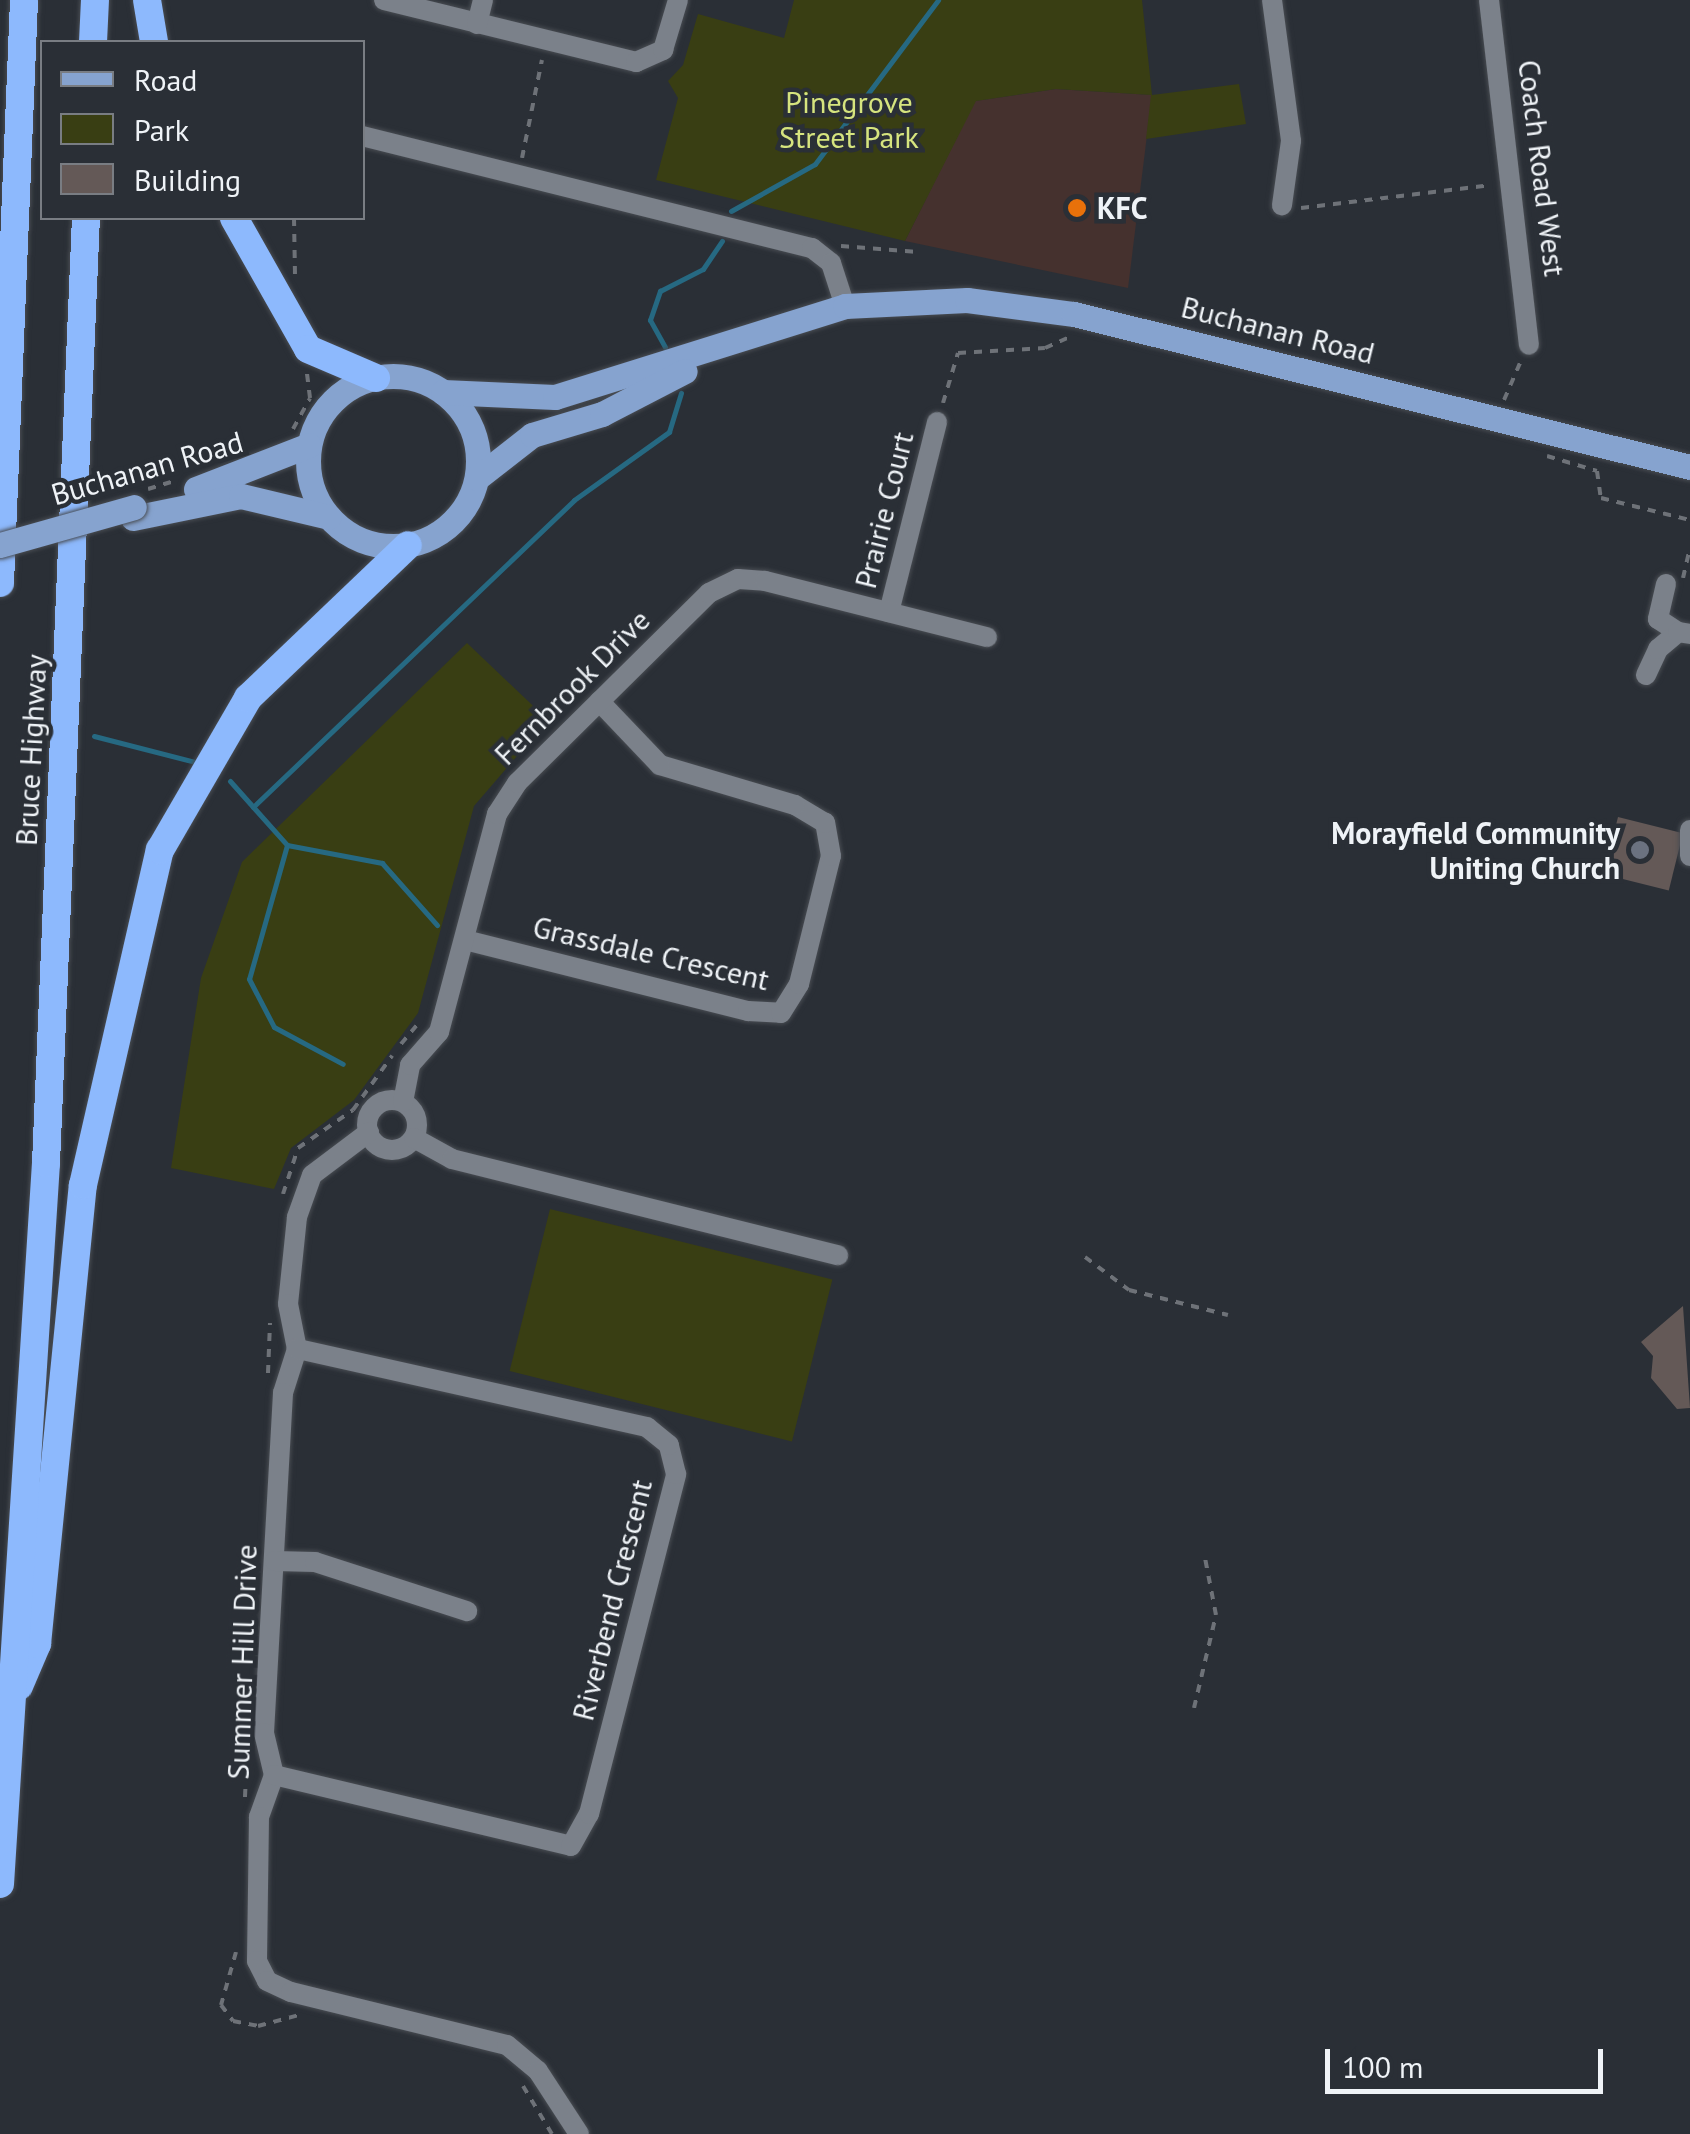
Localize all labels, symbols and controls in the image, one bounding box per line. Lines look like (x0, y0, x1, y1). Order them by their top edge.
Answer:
legend (40, 40, 365, 220)
street label: Coach Road West (1511, 58, 1573, 278)
text: Road (134, 60, 198, 99)
park label: Pinegrove Street Park (779, 84, 919, 154)
text: Park (134, 110, 189, 149)
text: Building (134, 160, 241, 199)
place label: KFC (1097, 190, 1148, 226)
marker: KFC (1066, 197, 1088, 219)
street label: Buchanan Road (1178, 289, 1378, 371)
street label: Buchanan Road (47, 423, 247, 513)
street label: Prairie Court (847, 428, 921, 592)
street label: Fernbrook Drive (487, 602, 657, 772)
street label: Bruce Highway (8, 653, 54, 847)
place label: Morayfield Community Uniting Church (1331, 815, 1620, 886)
marker: Morayfield Community Uniting Church (1629, 839, 1651, 861)
street label: Grassdale Crescent (530, 908, 772, 998)
street label: Riverbend Crescent (565, 1476, 659, 1724)
street label: Summer Hill Drive (220, 1544, 264, 1780)
scale bar (1330, 2029, 1608, 2091)
text: 100 m (1342, 2047, 1423, 2086)

